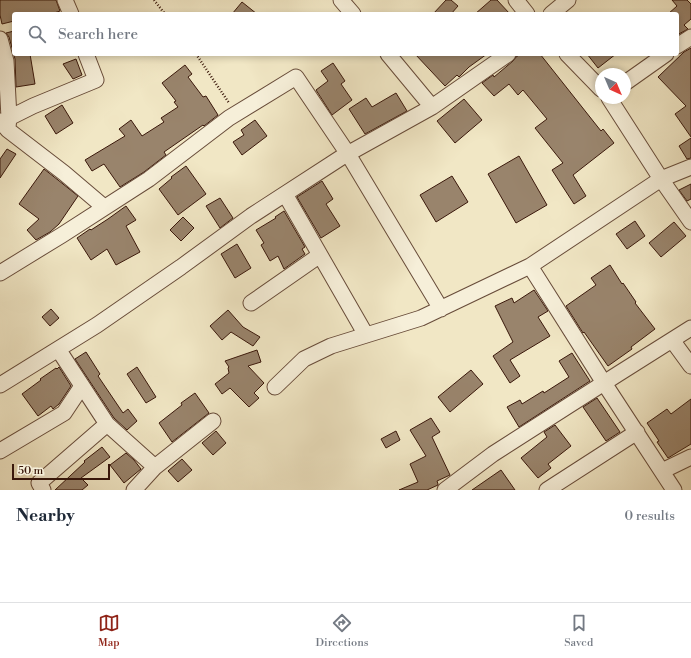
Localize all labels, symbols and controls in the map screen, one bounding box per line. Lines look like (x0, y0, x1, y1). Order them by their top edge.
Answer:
search box (12, 12, 679, 56)
icon: search (26, 23, 48, 45)
text: Search here (58, 25, 138, 44)
north arrow (595, 68, 631, 104)
scale bar (12, 462, 110, 481)
text: 50 m (18, 464, 43, 478)
text: Nearby (16, 505, 75, 527)
text: 0 results (624, 508, 675, 524)
tab: Map (98, 612, 120, 650)
tab: Directions (316, 612, 369, 650)
tab: Saved (564, 612, 593, 650)

